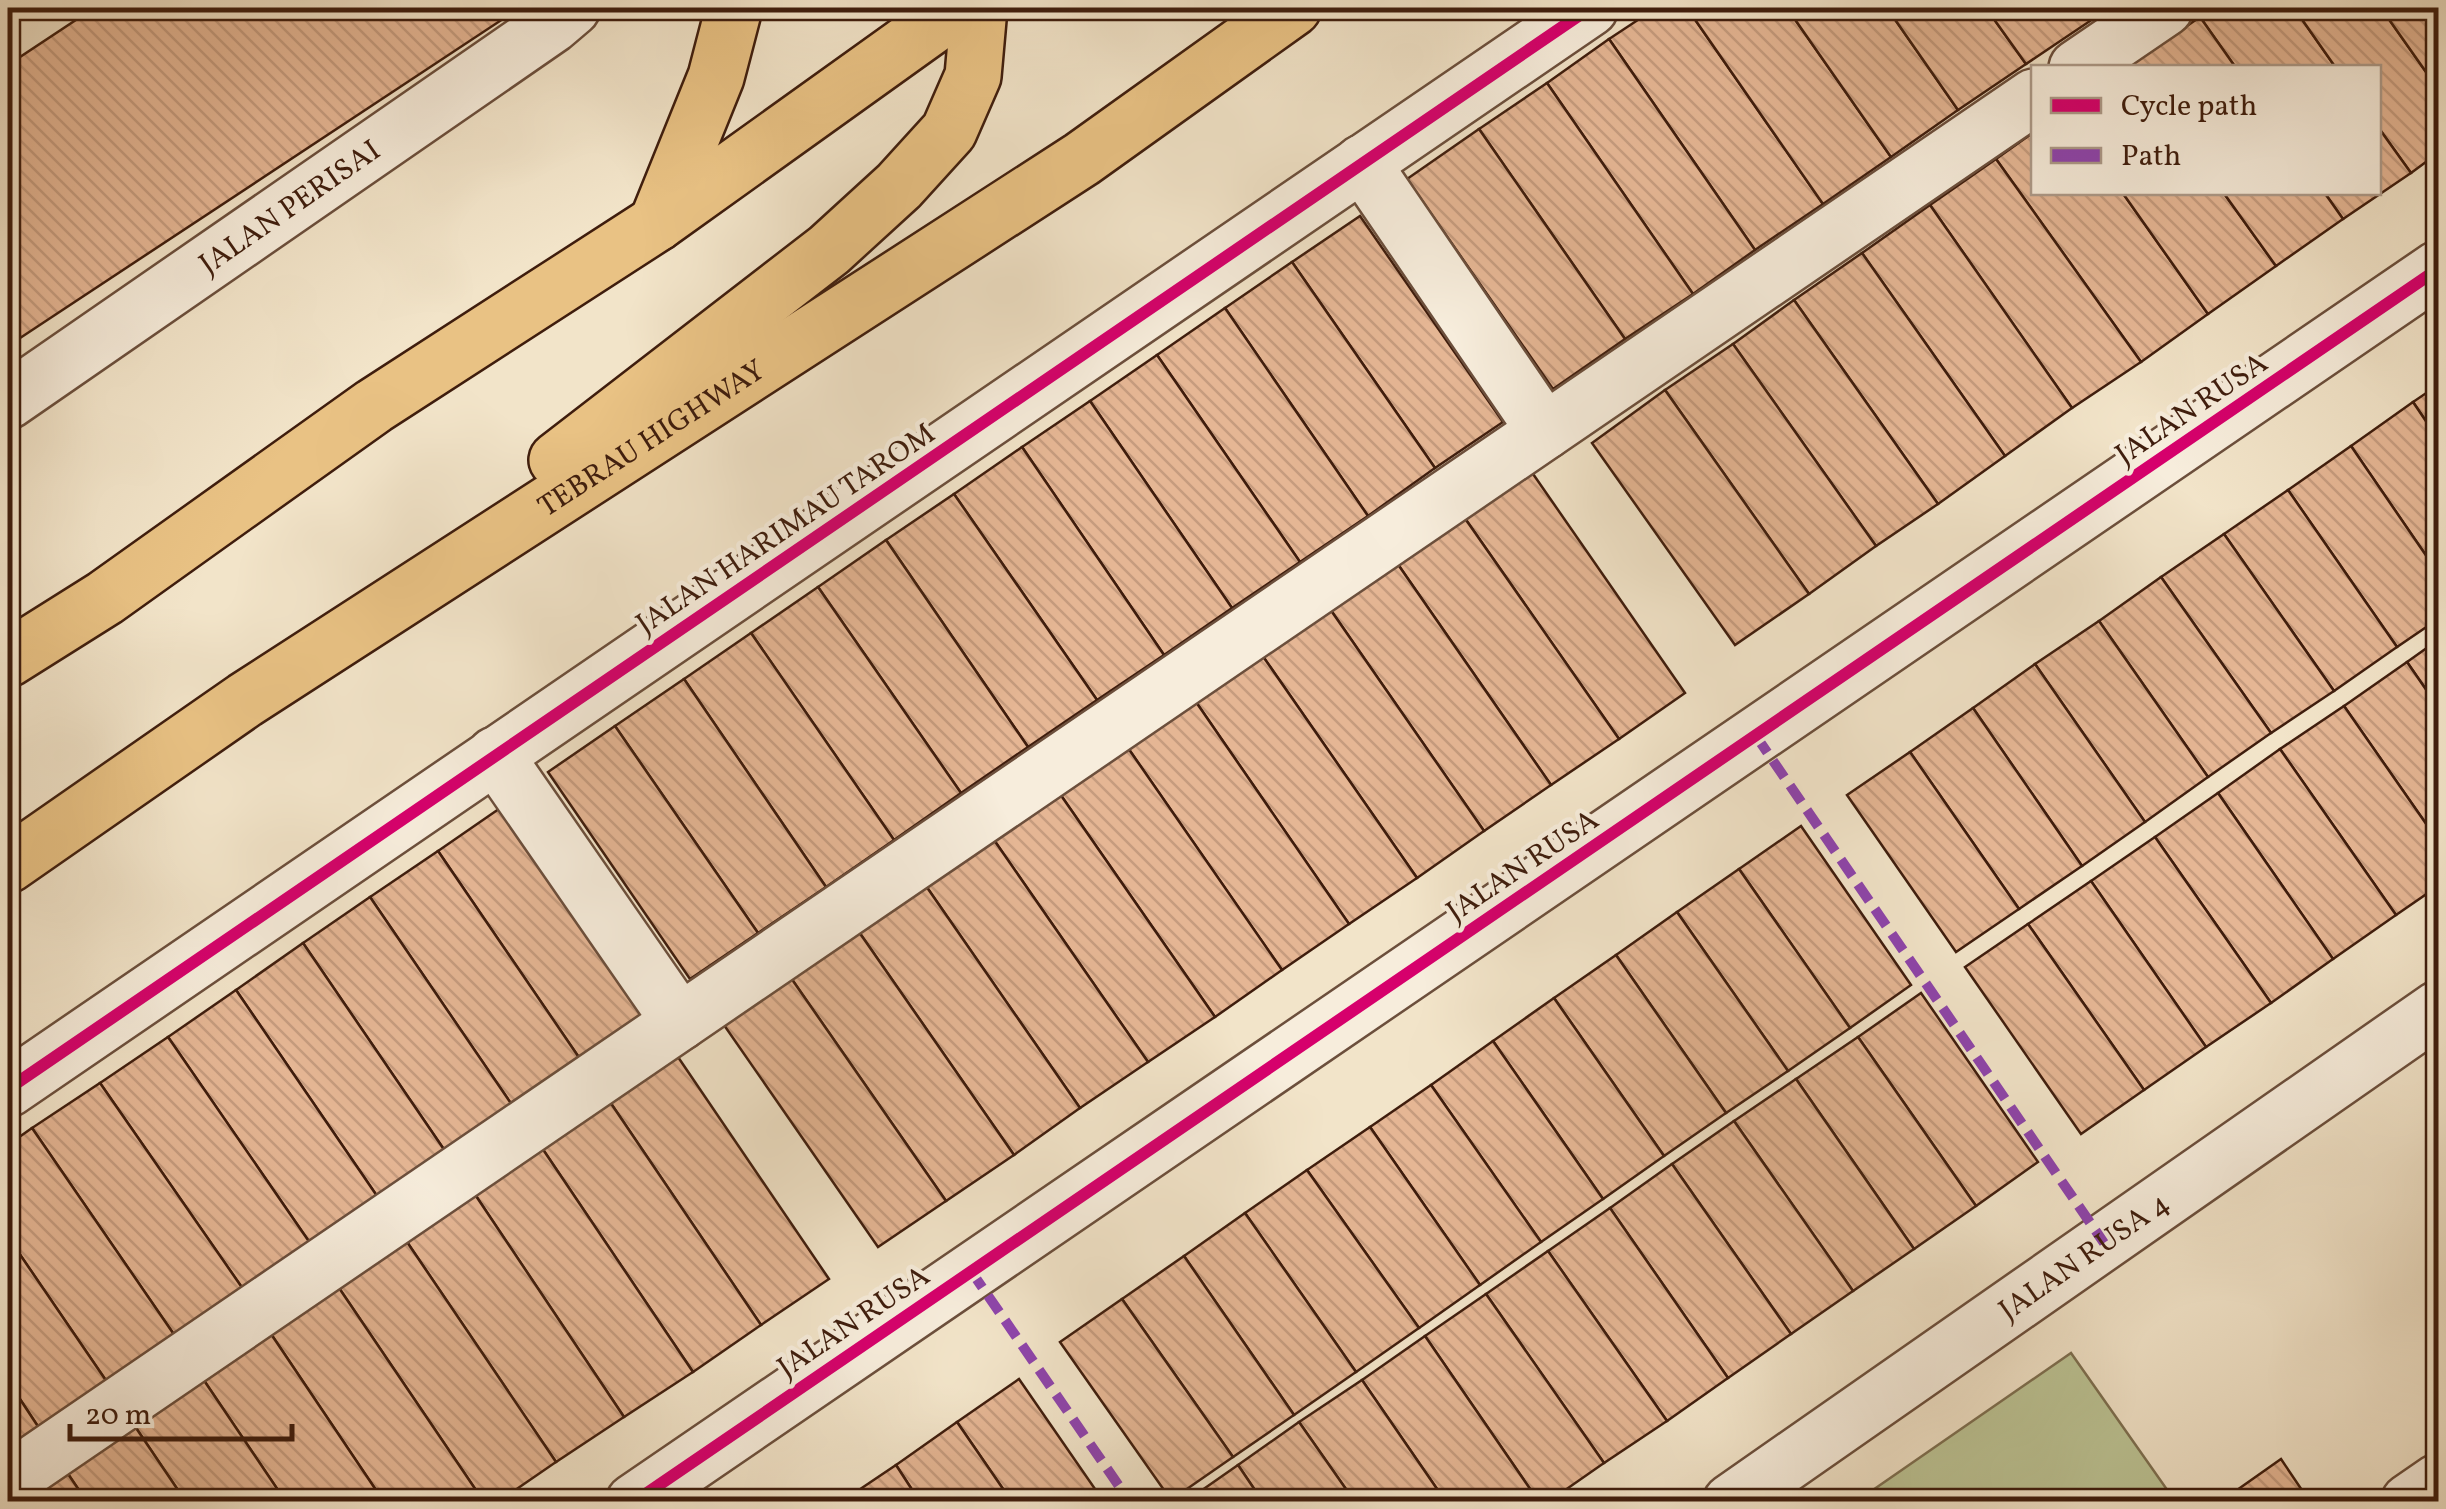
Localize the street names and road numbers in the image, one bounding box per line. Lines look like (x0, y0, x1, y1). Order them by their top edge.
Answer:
street label: JALAN PERISAI (191, 131, 390, 286)
street label: JALAN RUSA (2108, 343, 2277, 476)
street label: TEBRAU HIGHWAY (530, 350, 774, 528)
street label: JALAN HARIMAU TAROM (628, 414, 944, 646)
street label: JALAN RUSA (1439, 800, 1608, 933)
street label: JALAN RUSA 4 (1991, 1183, 2179, 1332)
street label: JALAN RUSA (770, 1256, 939, 1389)

